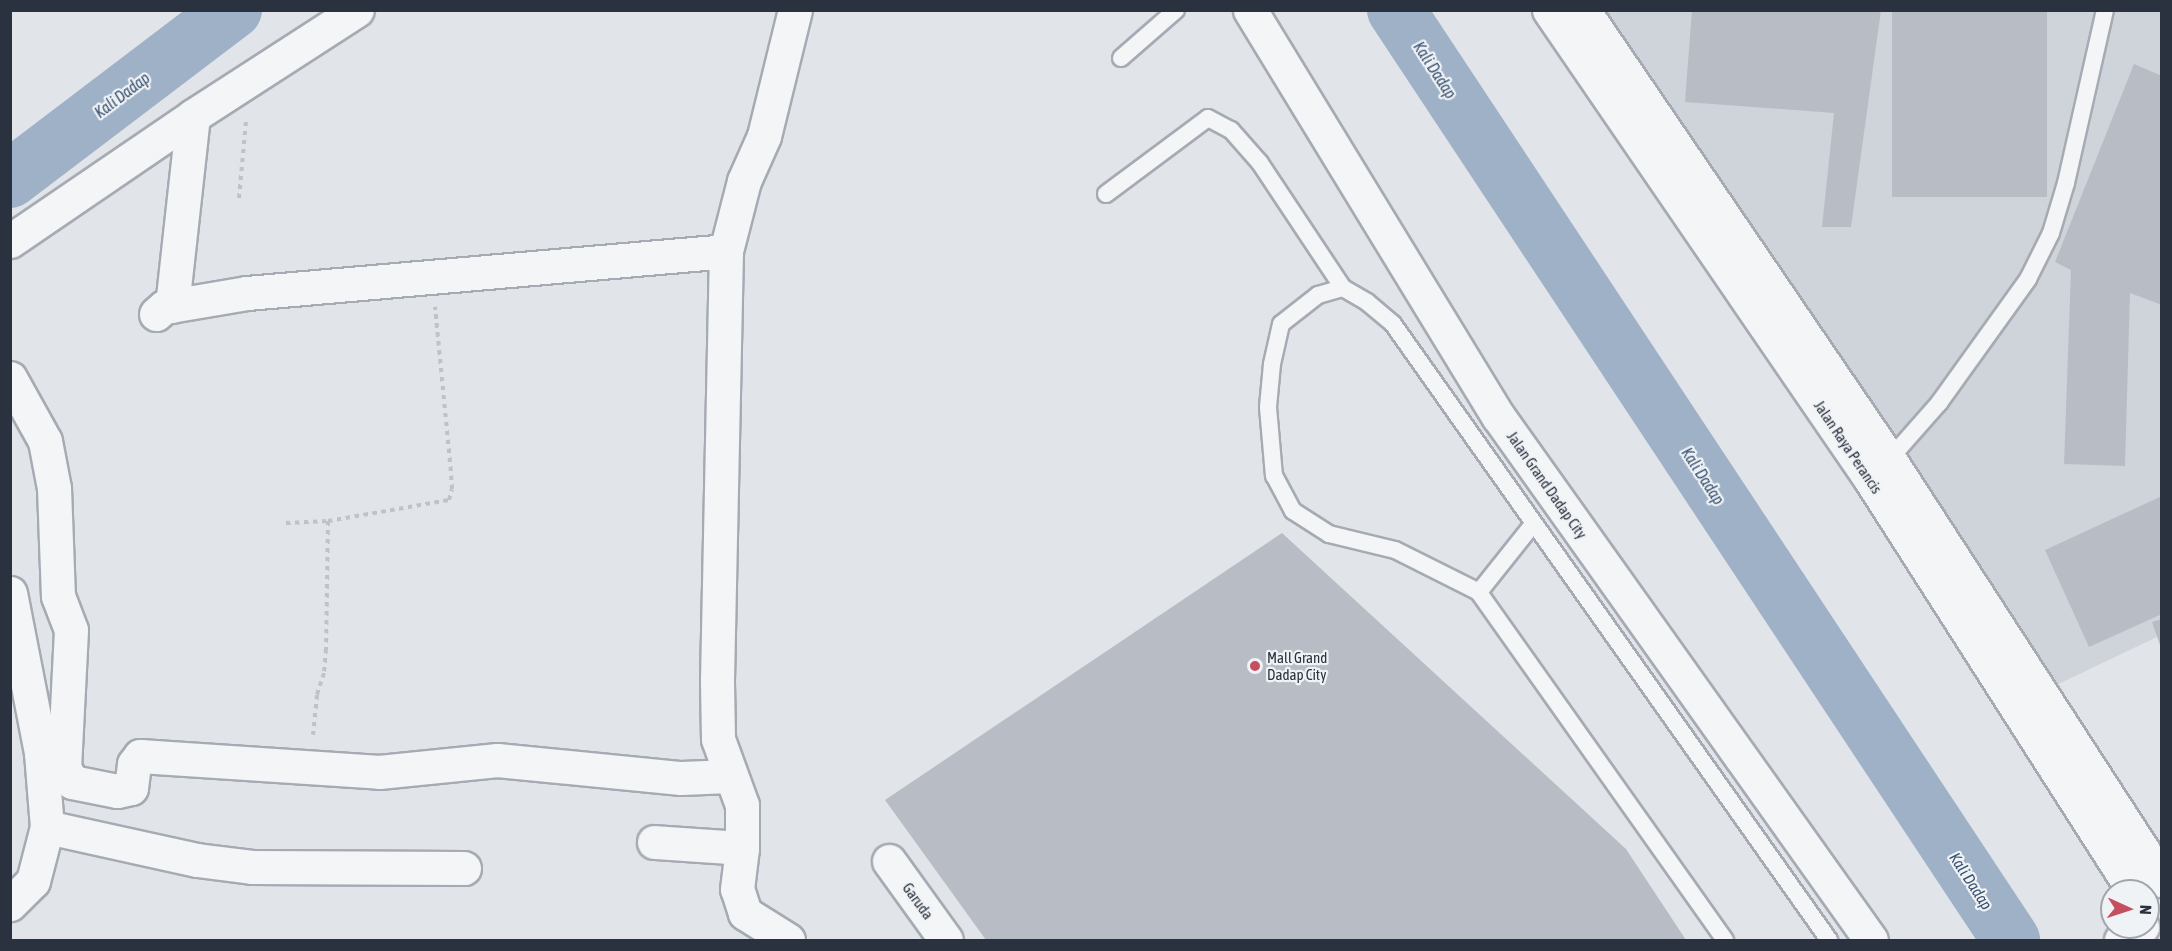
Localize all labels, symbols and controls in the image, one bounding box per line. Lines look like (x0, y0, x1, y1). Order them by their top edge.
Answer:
water label: Kali Dadap (1409, 38, 1461, 102)
water label: Kali Dadap (91, 68, 153, 122)
street label: Jalan Raya Perancis (1810, 397, 1886, 497)
street label: Jalan Grand Dadap City (1503, 428, 1591, 542)
water label: Kali Dadap (1677, 444, 1729, 508)
place label: Mall Grand Dadap City (1267, 648, 1327, 683)
marker: Mall Grand Dadap City (1248, 659, 1262, 673)
water label: Kali Dadap (1945, 849, 1997, 913)
street label: Garuda (899, 879, 937, 923)
north arrow (2100, 879, 2160, 939)
text: N (2137, 905, 2155, 915)

